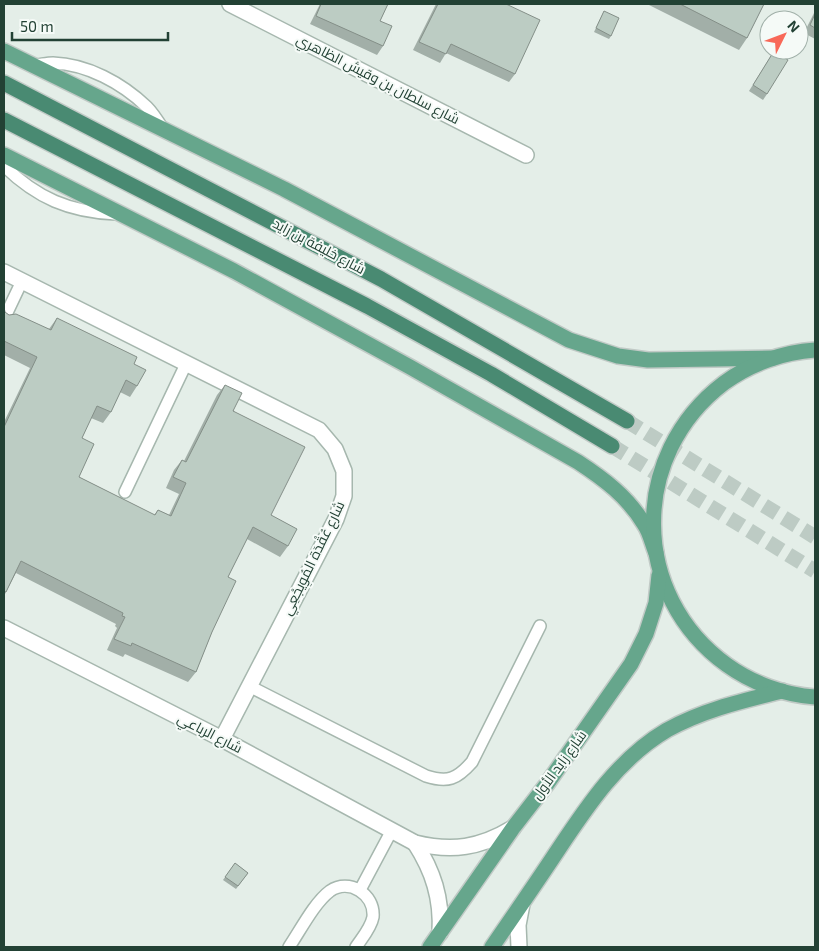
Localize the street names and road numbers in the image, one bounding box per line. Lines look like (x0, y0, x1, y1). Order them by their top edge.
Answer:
street label: شارع سلطان بن وقيش الظاهري (292, 30, 463, 131)
street label: شارع خليفة بن زايد (270, 214, 368, 278)
street label: شارع عُقْدَة المُوِيجْعِي (278, 498, 351, 619)
street label: شارع الرباعي (173, 709, 246, 760)
street label: شارع زايد الأول (528, 727, 590, 803)

